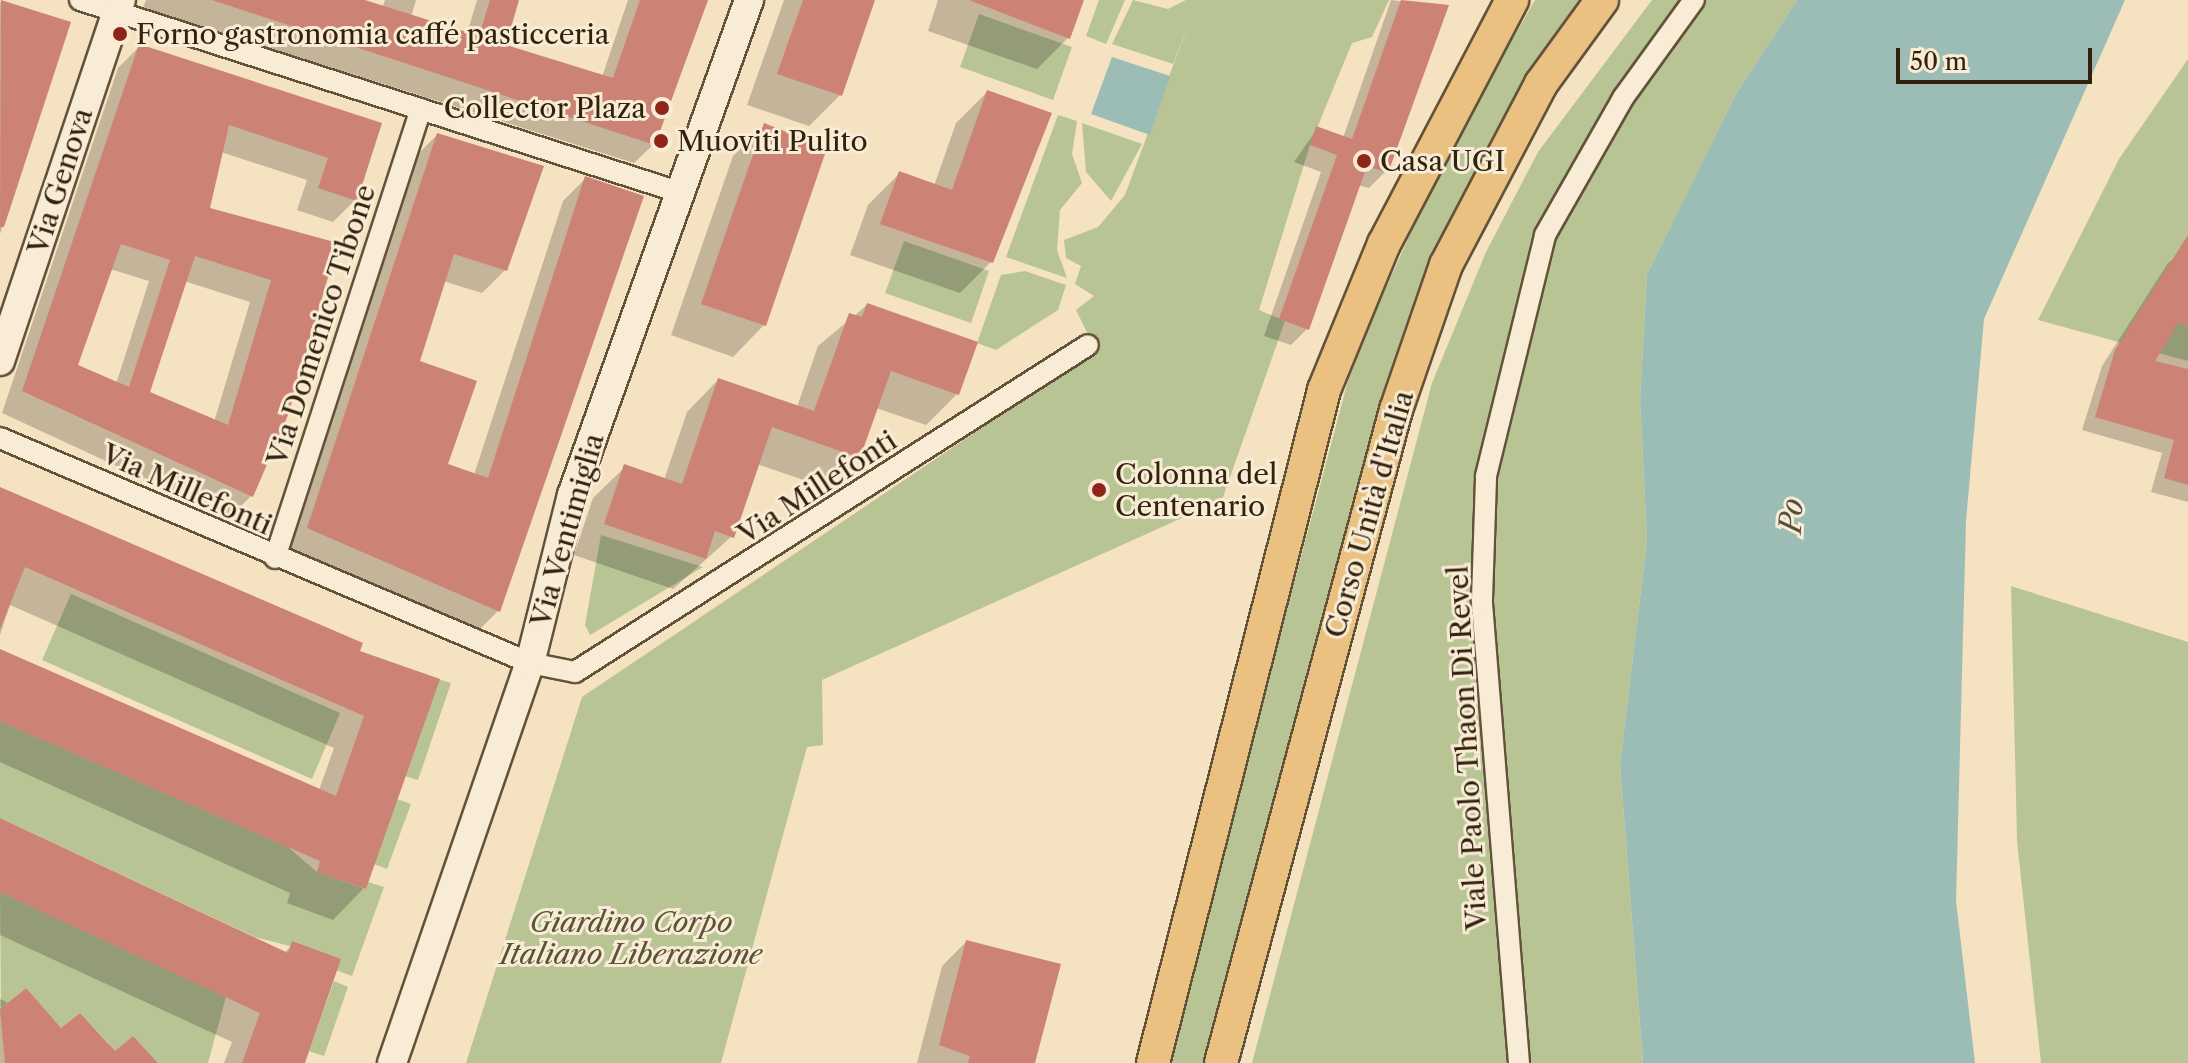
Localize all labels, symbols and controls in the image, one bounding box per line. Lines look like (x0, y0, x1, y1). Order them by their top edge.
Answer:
place label: Forno gastronomia caffé pasticceria (136, 17, 610, 51)
marker: Forno gastronomia caffé pasticceria (111, 25, 129, 43)
scale bar (1900, 32, 2096, 82)
text: 50 m (1910, 47, 1967, 76)
place label: Collector Plaza (443, 91, 646, 125)
marker: Collector Plaza (653, 99, 671, 117)
street label: Via Genova (21, 103, 99, 259)
place label: Muoviti Pulito (677, 124, 868, 158)
marker: Muoviti Pulito (652, 132, 670, 150)
place label: Casa UGI (1380, 144, 1505, 178)
marker: Casa UGI (1355, 152, 1373, 170)
street label: Via Domenico Tibone (260, 180, 382, 470)
street label: Corso Unità d'Italia (1318, 386, 1420, 642)
street label: Via Millefonti (731, 423, 903, 551)
street label: Via Ventimiglia (523, 429, 611, 631)
street label: Via Millefonti (97, 436, 277, 542)
place label: Colonna del Centenario (1115, 457, 1278, 523)
marker: Colonna del Centenario (1090, 481, 1108, 499)
water label: Po (1773, 498, 1811, 534)
street label: Viale Paolo Thaon Di Revel (1441, 564, 1493, 932)
park label: Giardino Corpo Italiano Liberazione (500, 905, 762, 971)

